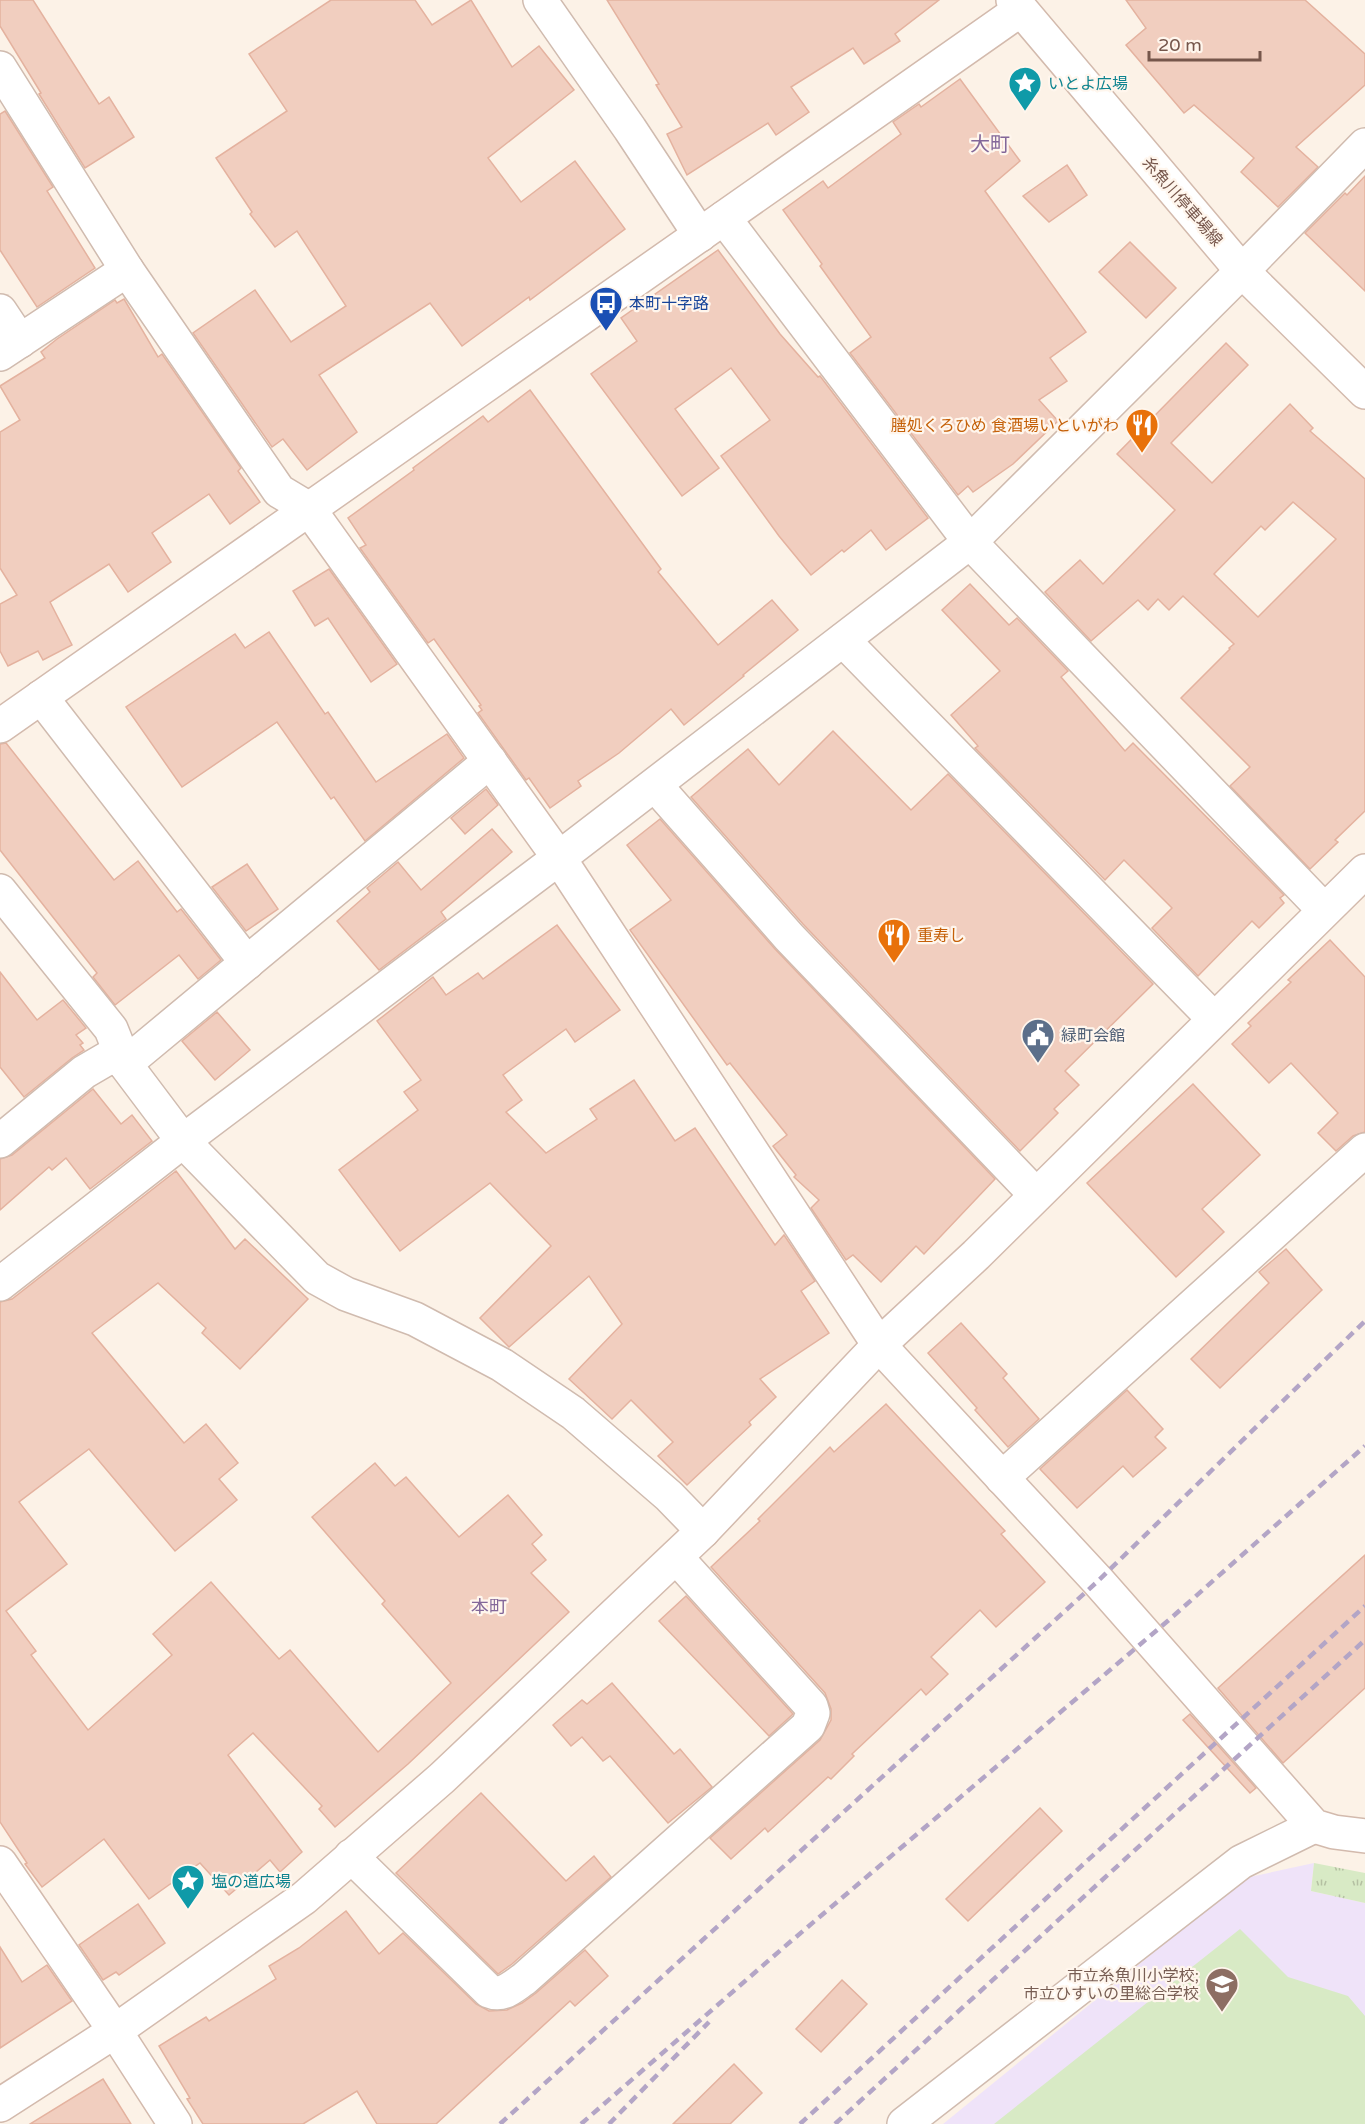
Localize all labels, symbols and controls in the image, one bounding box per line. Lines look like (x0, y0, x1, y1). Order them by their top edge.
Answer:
scale bar (1149, 24, 1260, 62)
text: 20 m (1158, 34, 1202, 56)
place icon: いとよ広場 (1007, 65, 1043, 112)
place label: いとよ広場 (1048, 74, 1128, 94)
district label: 大町 (970, 133, 1010, 157)
street label: 糸魚川停車場線 (1138, 153, 1227, 250)
bus stop icon: 本町十字路 (588, 285, 624, 332)
place label: 本町十字路 (629, 294, 709, 314)
restaurant icon: 膳処くろひめ 食酒場いといがわ (1124, 407, 1160, 454)
place label: 膳処くろひめ 食酒場いといがわ (891, 416, 1119, 436)
restaurant icon: 重寿し (876, 917, 912, 964)
place label: 重寿し (917, 926, 965, 946)
public building icon: 緑町会館 (1020, 1017, 1056, 1064)
place label: 緑町会館 (1061, 1026, 1125, 1046)
district label: 本町 (471, 1596, 507, 1618)
place icon: 塩の道広場 (170, 1863, 206, 1910)
place label: 塩の道広場 (211, 1872, 291, 1892)
place label: 市立糸魚川小学校; 市立ひすいの里総合学校 (1023, 1966, 1199, 2004)
school or university icon: 市立糸魚川小学校; 市立ひすいの里総合学校 (1204, 1966, 1240, 2013)

